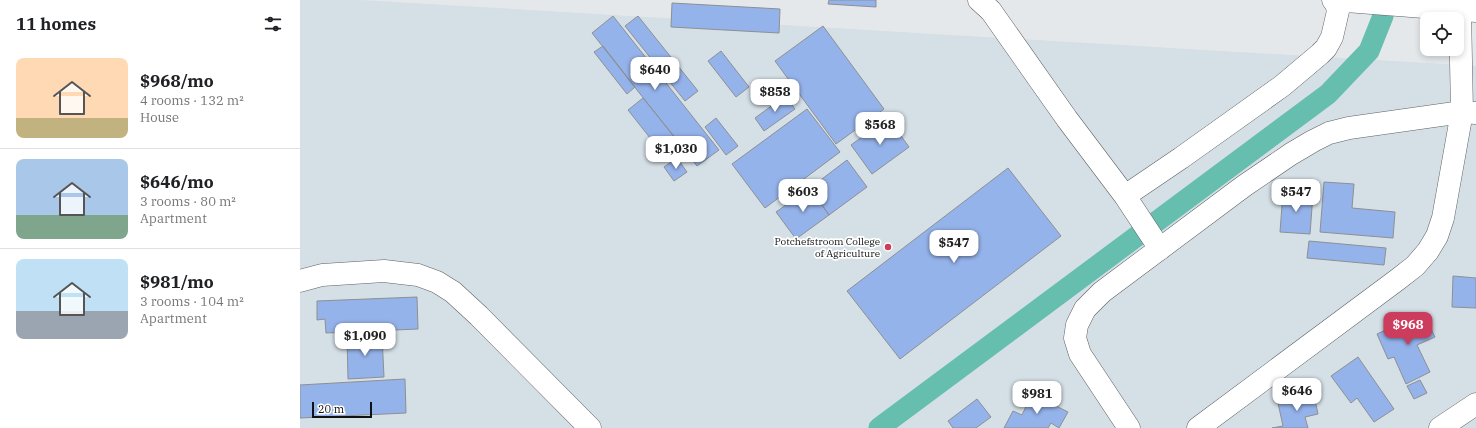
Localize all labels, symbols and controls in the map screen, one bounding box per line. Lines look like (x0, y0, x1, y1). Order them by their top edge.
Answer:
map controls (1420, 12, 1464, 56)
button: locate (1420, 12, 1464, 56)
text: 11 homes (16, 13, 96, 35)
icon: filters (262, 13, 284, 35)
pin: $640 (631, 57, 679, 91)
text: $640 (639, 61, 671, 78)
text: $968/mo (140, 70, 214, 92)
icon: home (48, 74, 96, 122)
pin: $858 (751, 79, 799, 113)
text: $858 (759, 83, 791, 100)
text: 4 rooms · 132 m² (140, 92, 244, 109)
text: House (140, 109, 179, 126)
pin: $568 (856, 112, 904, 146)
text: $568 (864, 116, 896, 133)
pin: $1,030 (643, 136, 709, 170)
text: $1,030 (655, 140, 697, 157)
text: $646/mo (140, 171, 214, 193)
icon: home (48, 175, 96, 223)
pin: $603 (779, 179, 827, 213)
pin: $547 (1272, 179, 1320, 213)
text: $603 (787, 183, 819, 200)
text: $547 (1280, 183, 1312, 200)
text: 3 rooms · 80 m² (140, 193, 236, 210)
text: Apartment (140, 210, 207, 227)
pin: $547 (930, 230, 978, 264)
text: $547 (938, 234, 970, 251)
place label: Potchefstroom College of Agriculture (774, 235, 880, 260)
marker: Potchefstroom College of Agriculture (883, 242, 893, 252)
text: $981/mo (140, 271, 214, 293)
icon: home (48, 275, 96, 323)
text: 3 rooms · 104 m² (140, 293, 244, 310)
text: Apartment (140, 310, 207, 327)
pin: $968 (1384, 312, 1432, 346)
text: $968 (1392, 316, 1424, 333)
pin: $1,090 (332, 323, 398, 357)
text: $1,090 (344, 327, 386, 344)
pin: $646 (1273, 378, 1321, 412)
pin: $981 (1013, 381, 1061, 415)
text: $646 (1281, 382, 1313, 399)
text: $981 (1021, 385, 1053, 402)
scale bar (312, 400, 372, 419)
text: 20 m (318, 402, 344, 416)

